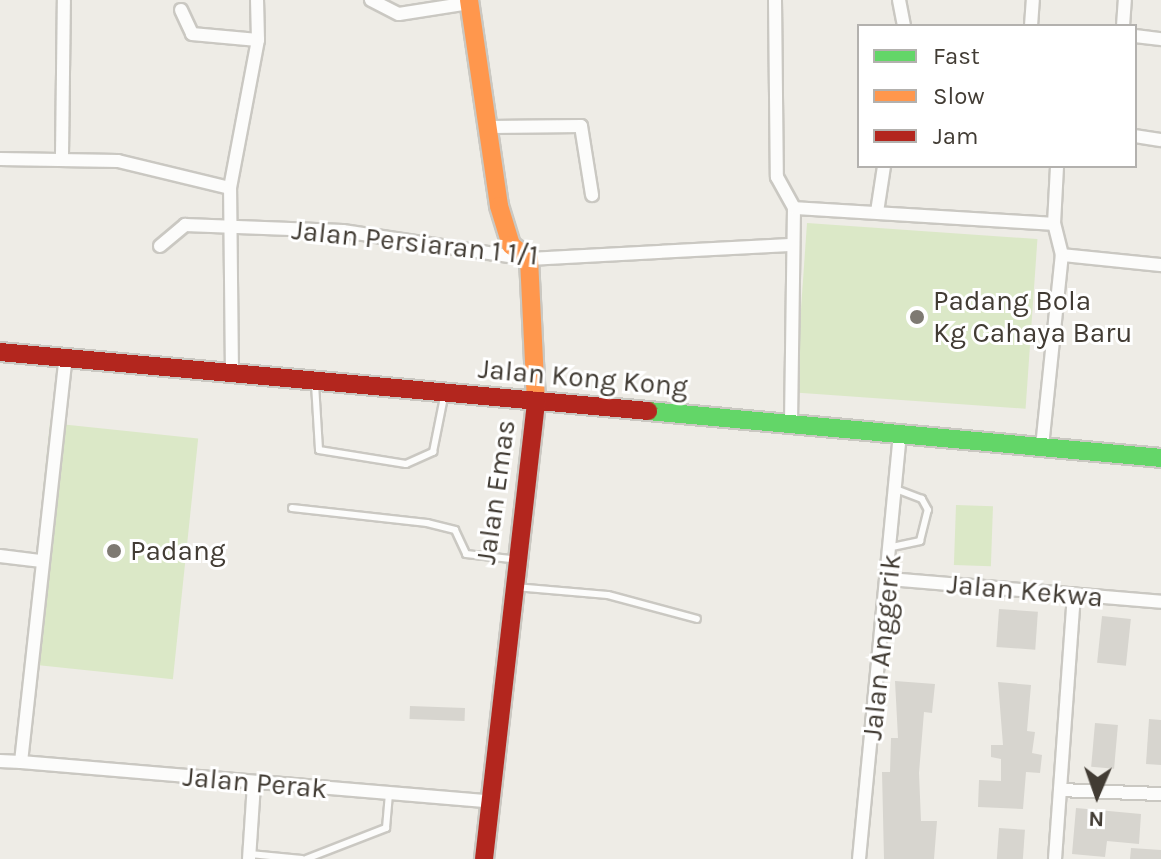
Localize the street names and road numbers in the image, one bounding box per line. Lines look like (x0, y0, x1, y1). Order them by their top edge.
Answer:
street label: Jalan Persiaran 1 1/1 (290, 213, 540, 273)
street label: Jalan Kong Kong (477, 352, 689, 404)
street label: Jalan Emas (469, 418, 523, 566)
street label: Jalan Anggerik (856, 552, 908, 742)
street label: Jalan Kekwa (946, 567, 1104, 615)
street label: Jalan Perak (181, 760, 329, 806)

